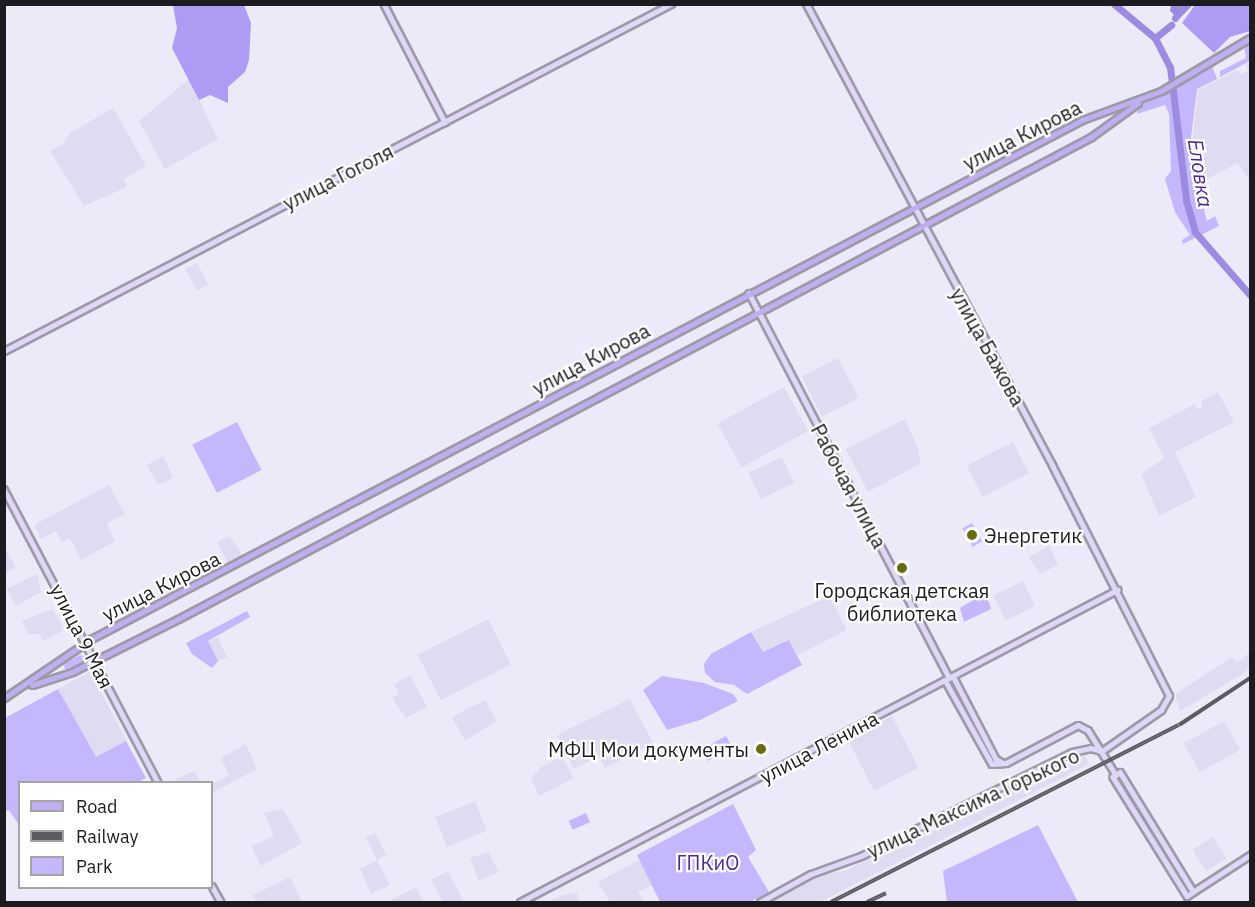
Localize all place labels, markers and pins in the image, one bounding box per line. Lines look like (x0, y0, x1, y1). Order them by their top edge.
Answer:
place label: Энергетик (984, 523, 1082, 547)
marker: Энергетик (965, 528, 979, 542)
marker: Городская детская библиотека (895, 561, 909, 575)
place label: Городская детская библиотека (815, 578, 989, 625)
place label: МФЦ Мои документы (548, 737, 749, 761)
marker: МФЦ Мои документы (754, 742, 768, 756)

